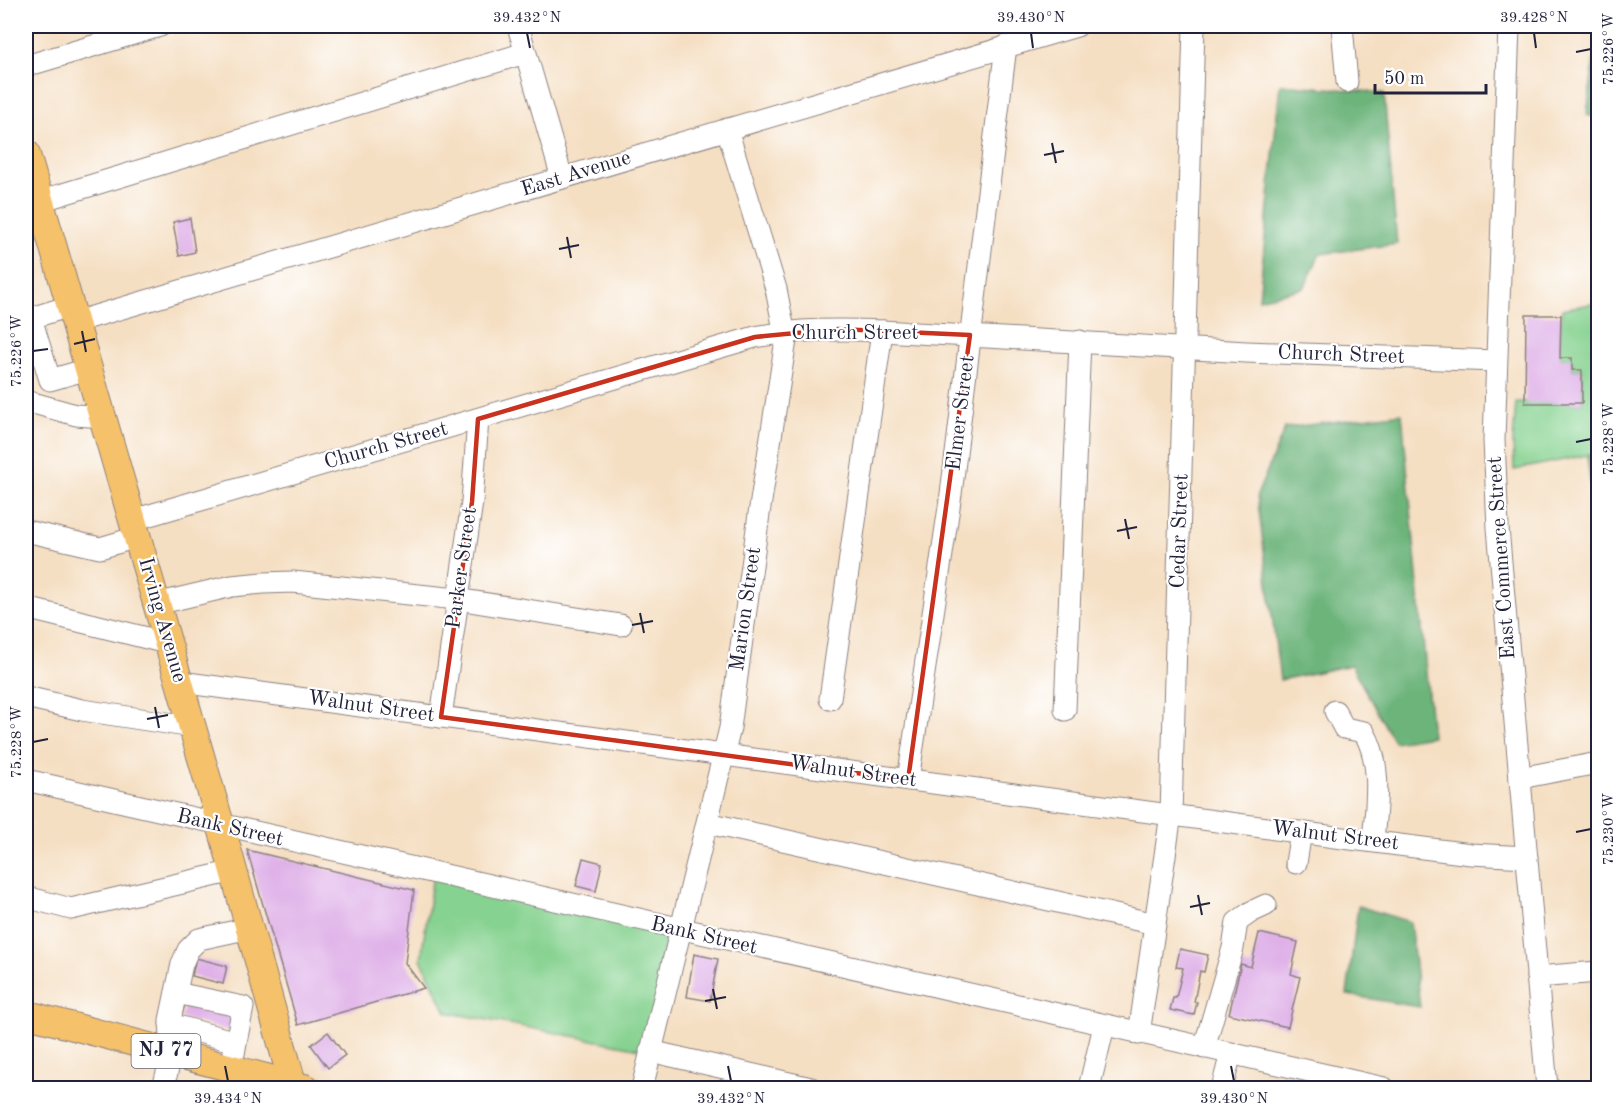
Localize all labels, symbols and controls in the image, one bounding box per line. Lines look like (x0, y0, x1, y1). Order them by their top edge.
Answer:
text: 39.432°N (493, 11, 561, 26)
text: 39.430°N (997, 11, 1065, 26)
text: 39.428°N (1500, 11, 1568, 26)
text: 75.226°W (1602, 13, 1617, 85)
scale bar (1375, 57, 1486, 95)
text: 50 m (1384, 70, 1424, 88)
street label: East Avenue (518, 147, 634, 201)
text: 75.226°W (10, 315, 25, 387)
street label: Church Street (791, 323, 919, 344)
street label: Church Street (1277, 342, 1405, 368)
street label: Elmer Street (943, 354, 979, 472)
text: 75.228°W (1602, 403, 1617, 475)
street label: Church Street (322, 418, 450, 474)
street label: East Commerce Street (1484, 456, 1520, 660)
street label: Cedar Street (1167, 473, 1193, 589)
street label: Parker Street (443, 506, 481, 630)
street label: Marion Street (727, 545, 765, 673)
street label: Irving Avenue (134, 555, 190, 685)
street label: Walnut Street (306, 688, 436, 726)
text: 75.228°W (10, 706, 25, 778)
street label: Walnut Street (788, 753, 918, 791)
text: 75.230°W (1602, 793, 1617, 865)
street label: Bank Street (175, 806, 285, 850)
street label: Walnut Street (1270, 818, 1400, 854)
street label: Bank Street (649, 914, 759, 958)
road number: NJ 77 (132, 1034, 201, 1068)
text: 39.434°N (194, 1092, 262, 1107)
text: 39.432°N (697, 1092, 765, 1107)
text: 39.430°N (1200, 1092, 1268, 1107)

